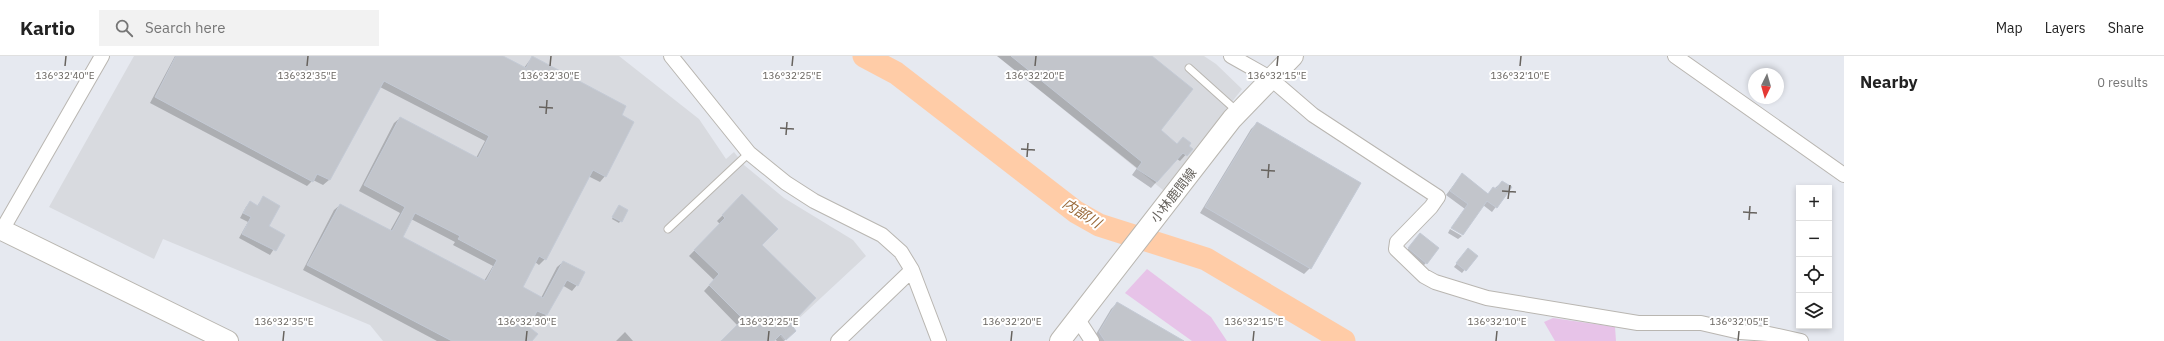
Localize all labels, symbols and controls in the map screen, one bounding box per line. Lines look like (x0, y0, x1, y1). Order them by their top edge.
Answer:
search box (99, 10, 379, 46)
text: Kartio (20, 16, 75, 40)
icon: search (113, 17, 135, 39)
text: Search here (145, 18, 225, 37)
text: Map (1996, 19, 2023, 37)
text: Layers (2045, 19, 2086, 37)
text: Share (2108, 19, 2144, 37)
north arrow (1748, 68, 1784, 104)
text: 136°32'40"E (35, 69, 95, 82)
text: 136°32'35"E (277, 69, 337, 82)
text: 136°32'30"E (520, 69, 580, 82)
text: 136°32'25"E (762, 69, 822, 82)
text: 136°32'20"E (1005, 69, 1065, 82)
text: 136°32'15"E (1247, 69, 1307, 82)
text: 136°32'10"E (1490, 69, 1550, 82)
text: Nearby (1860, 71, 1918, 93)
text: 0 results (2097, 74, 2148, 91)
street label: 小林鹿間線 (1147, 164, 1200, 226)
map controls (1796, 185, 1832, 329)
button: + (1796, 185, 1832, 221)
water label: 内部川 (1059, 194, 1106, 233)
button: − (1796, 221, 1832, 257)
button: locate (1796, 257, 1832, 293)
button: layers (1796, 293, 1832, 329)
text: 136°32'35"E (254, 315, 314, 328)
text: 136°32'30"E (497, 315, 557, 328)
text: 136°32'25"E (739, 315, 799, 328)
text: 136°32'20"E (982, 315, 1042, 328)
text: 136°32'15"E (1224, 315, 1284, 328)
text: 136°32'10"E (1467, 315, 1527, 328)
text: 136°32'05"E (1709, 315, 1769, 328)

